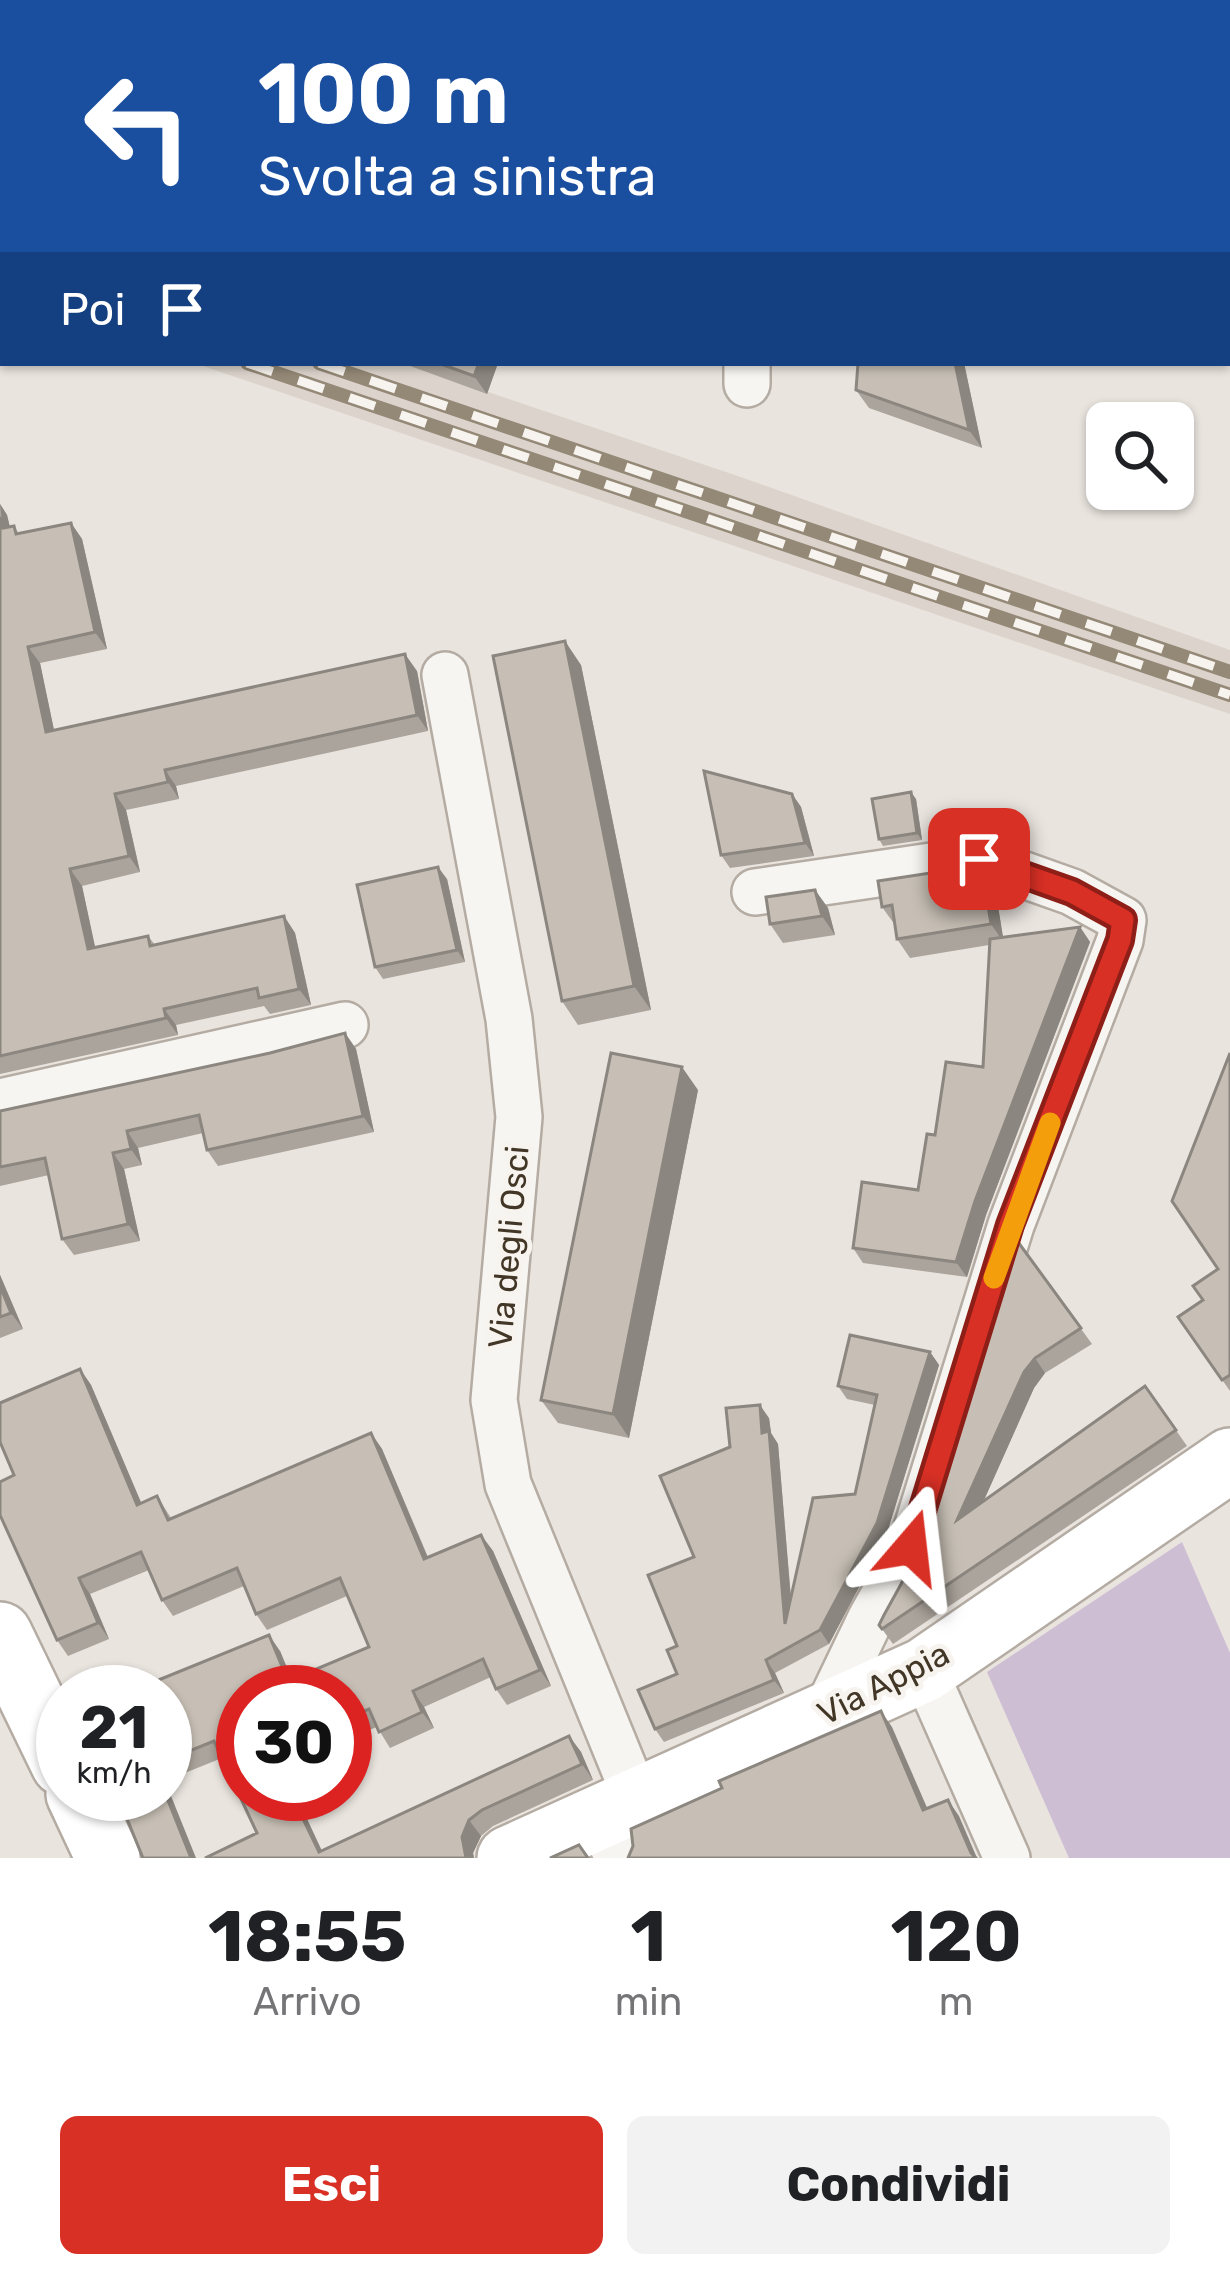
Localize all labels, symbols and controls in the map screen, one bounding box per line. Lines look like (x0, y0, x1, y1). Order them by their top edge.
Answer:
text: 100 m (258, 44, 509, 144)
icon: left (60, 48, 216, 204)
text: Svolta a sinistra (258, 145, 657, 209)
icon: arrive (149, 276, 215, 342)
text: Poi (60, 283, 125, 336)
map controls (1086, 402, 1194, 510)
button: search (1086, 402, 1194, 510)
pin (928, 808, 1030, 910)
icon: arrive (946, 826, 1012, 892)
street label: Via degli Osci (480, 1144, 537, 1350)
position arrow (848, 1484, 974, 1610)
street label: Via Appia (811, 1634, 956, 1733)
speed limit sign: 30 (216, 1665, 372, 1821)
text: 21 (80, 1692, 148, 1763)
text: km/h (77, 1755, 151, 1791)
text: 18:55 (208, 1894, 407, 1979)
text: 1 (631, 1894, 666, 1979)
text: 120 (890, 1894, 1022, 1979)
text: Arrivo (253, 1979, 362, 2025)
text: min (615, 1979, 682, 2025)
text: m (939, 1979, 974, 2025)
button: Esci (60, 2116, 603, 2254)
button: Condividi (627, 2116, 1170, 2254)

